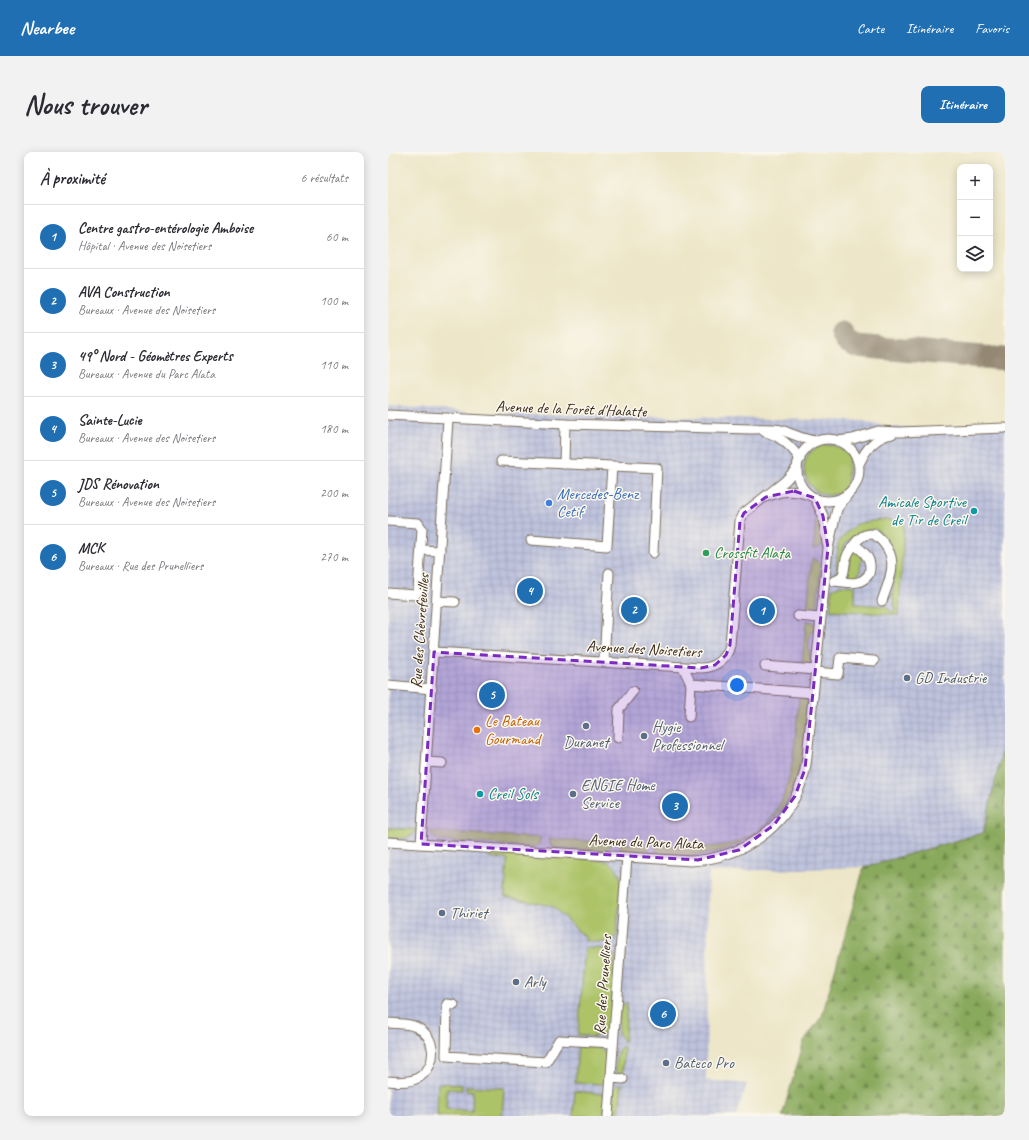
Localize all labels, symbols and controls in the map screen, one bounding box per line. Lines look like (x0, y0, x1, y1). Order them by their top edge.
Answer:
text: Nearbee (20, 16, 74, 40)
text: Carte (857, 20, 884, 37)
text: Itinéraire (906, 20, 953, 37)
text: Favoris (975, 20, 1009, 37)
button: Itinéraire (921, 86, 1005, 123)
text: Nous trouver (24, 87, 147, 122)
map controls (957, 164, 993, 272)
button: + (957, 164, 993, 200)
text: À proximité (40, 168, 105, 189)
text: 6 résultats (300, 170, 348, 186)
button: − (957, 200, 993, 236)
text: Centre gastro-entérologie Amboise (78, 219, 253, 238)
text: 1 (50, 229, 56, 245)
text: 60 m (326, 229, 348, 245)
button: layers (957, 236, 993, 272)
text: Hôpital · Avenue des Noisetiers (78, 238, 211, 254)
text: AVA Construction (78, 283, 170, 302)
text: 2 (50, 293, 56, 309)
text: 100 m (320, 293, 348, 309)
text: Bureaux · Avenue des Noisetiers (78, 302, 215, 318)
text: 49° Nord - Géomètres Experts (78, 347, 232, 366)
text: 3 (50, 357, 56, 373)
text: 110 m (320, 357, 348, 373)
text: Bureaux · Avenue du Parc Alata (78, 366, 215, 382)
street label: Avenue de la Forêt d'Halatte (495, 396, 648, 422)
text: Sainte-Lucie (78, 411, 141, 430)
text: 4 (50, 421, 56, 437)
text: 180 m (320, 421, 348, 437)
text: Bureaux · Avenue des Noisetiers (78, 430, 215, 446)
text: JDS Rénovation (78, 475, 159, 494)
place label: Mercedes-Benz Cetif (557, 484, 640, 522)
text: 5 (50, 485, 56, 501)
text: 200 m (320, 485, 348, 501)
place label: Amicale Sportive de Tir de Creil (878, 492, 969, 530)
text: Bureaux · Avenue des Noisetiers (78, 494, 215, 510)
marker: Mercedes-Benz Cetif (544, 498, 554, 508)
marker: Amicale Sportive de Tir de Creil (969, 506, 979, 516)
text: MCK (78, 539, 104, 558)
place label: Crossfit Alata (714, 543, 791, 563)
marker: Crossfit Alata (701, 548, 711, 558)
text: 6 (50, 549, 56, 565)
text: 270 m (320, 549, 348, 565)
text: Bureaux · Rue des Prunelliers (78, 558, 203, 574)
street label: Rue des Chèvrefeuilles (406, 571, 434, 689)
pin: 4 (517, 576, 543, 606)
pin: 2 (621, 595, 647, 625)
pin: 1 (749, 596, 775, 626)
street label: Avenue des Noisetiers (586, 636, 704, 662)
place label: GD Industrie (915, 668, 988, 688)
marker: GD Industrie (902, 673, 912, 683)
your location (727, 675, 747, 695)
pin: 5 (479, 680, 505, 710)
place label: Le Bateau Gourmand (485, 711, 543, 749)
place label: Hygie Professionnel (652, 717, 726, 755)
marker: Duranet (581, 721, 591, 731)
marker: Le Bateau Gourmand (472, 725, 482, 735)
marker: Hygie Professionnel (639, 731, 649, 741)
place label: Duranet (563, 732, 611, 752)
place label: ENGIE Home Service (581, 775, 657, 813)
place label: Creil Sols (488, 784, 539, 804)
marker: Creil Sols (475, 789, 485, 799)
marker: ENGIE Home Service (568, 789, 578, 799)
pin: 3 (662, 791, 688, 821)
street label: Avenue du Parc Alata (588, 830, 705, 854)
place label: Thiriet (450, 903, 490, 923)
marker: Thiriet (437, 908, 447, 918)
street label: Rue des Prunelliers (590, 933, 617, 1036)
place label: Arly (524, 972, 547, 992)
marker: Arly (511, 977, 521, 987)
pin: 6 (650, 999, 676, 1029)
place label: Bateco Pro (674, 1053, 735, 1073)
marker: Bateco Pro (661, 1058, 671, 1068)

